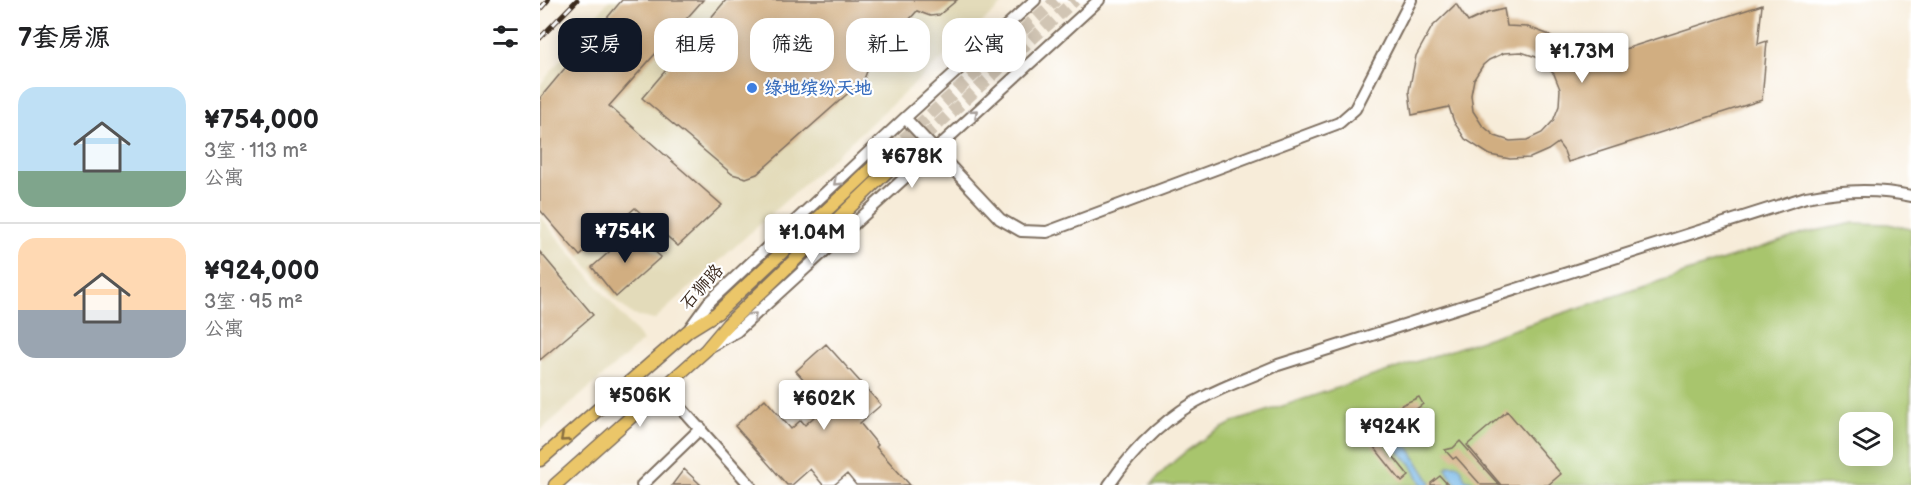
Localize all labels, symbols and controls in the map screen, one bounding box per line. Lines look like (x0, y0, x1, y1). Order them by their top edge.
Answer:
chip: 买房 (558, 18, 642, 72)
chip: 租房 (654, 18, 738, 72)
chip: 筛选 (750, 18, 834, 72)
chip: 新上 (846, 18, 930, 72)
chip: 公寓 (942, 18, 1026, 72)
icon: filters (489, 20, 522, 53)
text: 7套房源 (18, 23, 110, 54)
pin: ¥1.73M (1533, 33, 1631, 84)
text: ¥1.73M (1549, 40, 1615, 64)
place label: 绿地缤纷天地 (764, 78, 872, 99)
marker: 绿地缤纷天地 (745, 81, 759, 95)
text: ¥754,000 (204, 105, 319, 136)
one-way arrow (967, 109, 978, 120)
icon: home (66, 111, 138, 183)
pin: ¥678K (870, 138, 954, 189)
text: 3室 · 113 m² (204, 139, 308, 163)
text: ¥678K (881, 145, 943, 169)
text: 公寓 (204, 166, 244, 190)
one-way arrow (834, 175, 844, 186)
pin: ¥754K (583, 213, 667, 264)
pin: ¥1.04M (763, 214, 861, 265)
text: ¥754K (595, 220, 655, 244)
text: ¥1.04M (779, 221, 845, 245)
text: ¥924,000 (204, 256, 319, 287)
street label: 石狮路 (676, 260, 728, 314)
icon: home (66, 262, 138, 334)
text: 3室 · 95 m² (204, 290, 303, 314)
one-way arrow (746, 313, 757, 324)
text: 公寓 (204, 317, 244, 341)
pin: ¥506K (598, 377, 682, 428)
pin: ¥602K (782, 380, 866, 431)
text: ¥506K (609, 384, 671, 408)
text: ¥602K (793, 387, 855, 411)
pin: ¥924K (1348, 408, 1432, 459)
map controls (1839, 412, 1893, 466)
button: layers (1839, 412, 1893, 466)
text: ¥924K (1360, 415, 1420, 439)
one-way arrow (561, 431, 571, 442)

